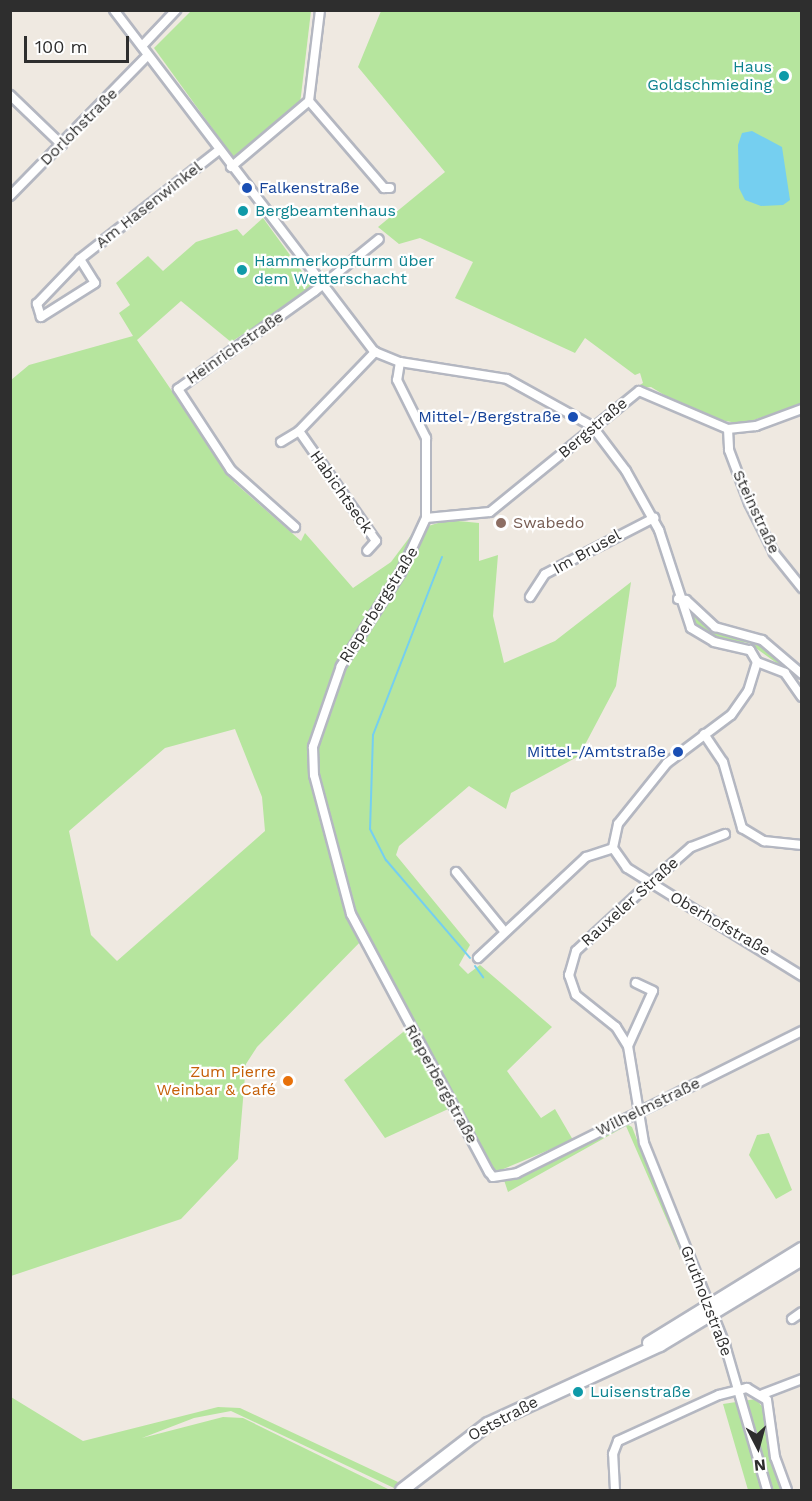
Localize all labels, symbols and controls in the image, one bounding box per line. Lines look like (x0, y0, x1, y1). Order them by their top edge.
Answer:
scale bar (27, 24, 132, 62)
text: 100 m (35, 36, 88, 57)
place label: Haus Goldschmieding (647, 57, 772, 95)
marker: Haus Goldschmieding (777, 69, 791, 83)
street label: Dorlohstraße (36, 84, 122, 170)
street label: Am Hasenwinkel (92, 157, 206, 253)
place label: Falkenstraße (259, 178, 359, 198)
marker: Falkenstraße (240, 181, 254, 195)
place label: Bergbeamtenhaus (255, 201, 396, 221)
marker: Bergbeamtenhaus (236, 204, 250, 218)
place label: Hammerkopfturm über dem Wetterschacht (254, 251, 434, 289)
marker: Hammerkopfturm über dem Wetterschacht (235, 263, 249, 277)
street label: Heinrichstraße (183, 307, 287, 389)
street label: Bergstraße (555, 394, 631, 462)
place label: Mittel-/Bergstraße (418, 407, 561, 427)
marker: Mittel-/Bergstraße (566, 410, 580, 424)
street label: Habichtseck (306, 447, 376, 537)
street label: Steinstraße (728, 467, 784, 557)
place label: Swabedo (513, 513, 584, 533)
marker: Swabedo (494, 516, 508, 530)
street label: Im Brusel (550, 525, 624, 579)
street label: Rieperbergstraße (336, 543, 422, 667)
place label: Mittel-/Amtstraße (527, 742, 666, 762)
marker: Mittel-/Amtstraße (671, 745, 685, 759)
street label: Rauxeler Straße (577, 853, 683, 951)
street label: Oberhofstraße (666, 887, 774, 961)
street label: Rieperbergstraße (400, 1021, 482, 1147)
place label: Zum Pierre Weinbar & Café (156, 1062, 276, 1100)
marker: Zum Pierre Weinbar & Café (281, 1074, 295, 1088)
street label: Wilhelmstraße (593, 1074, 703, 1140)
street label: Grutholzstraße (676, 1243, 736, 1359)
place label: Luisenstraße (590, 1382, 691, 1402)
marker: Luisenstraße (571, 1385, 585, 1399)
street label: Oststraße (465, 1393, 541, 1445)
north arrow (728, 1417, 788, 1477)
text: N (753, 1455, 767, 1475)

